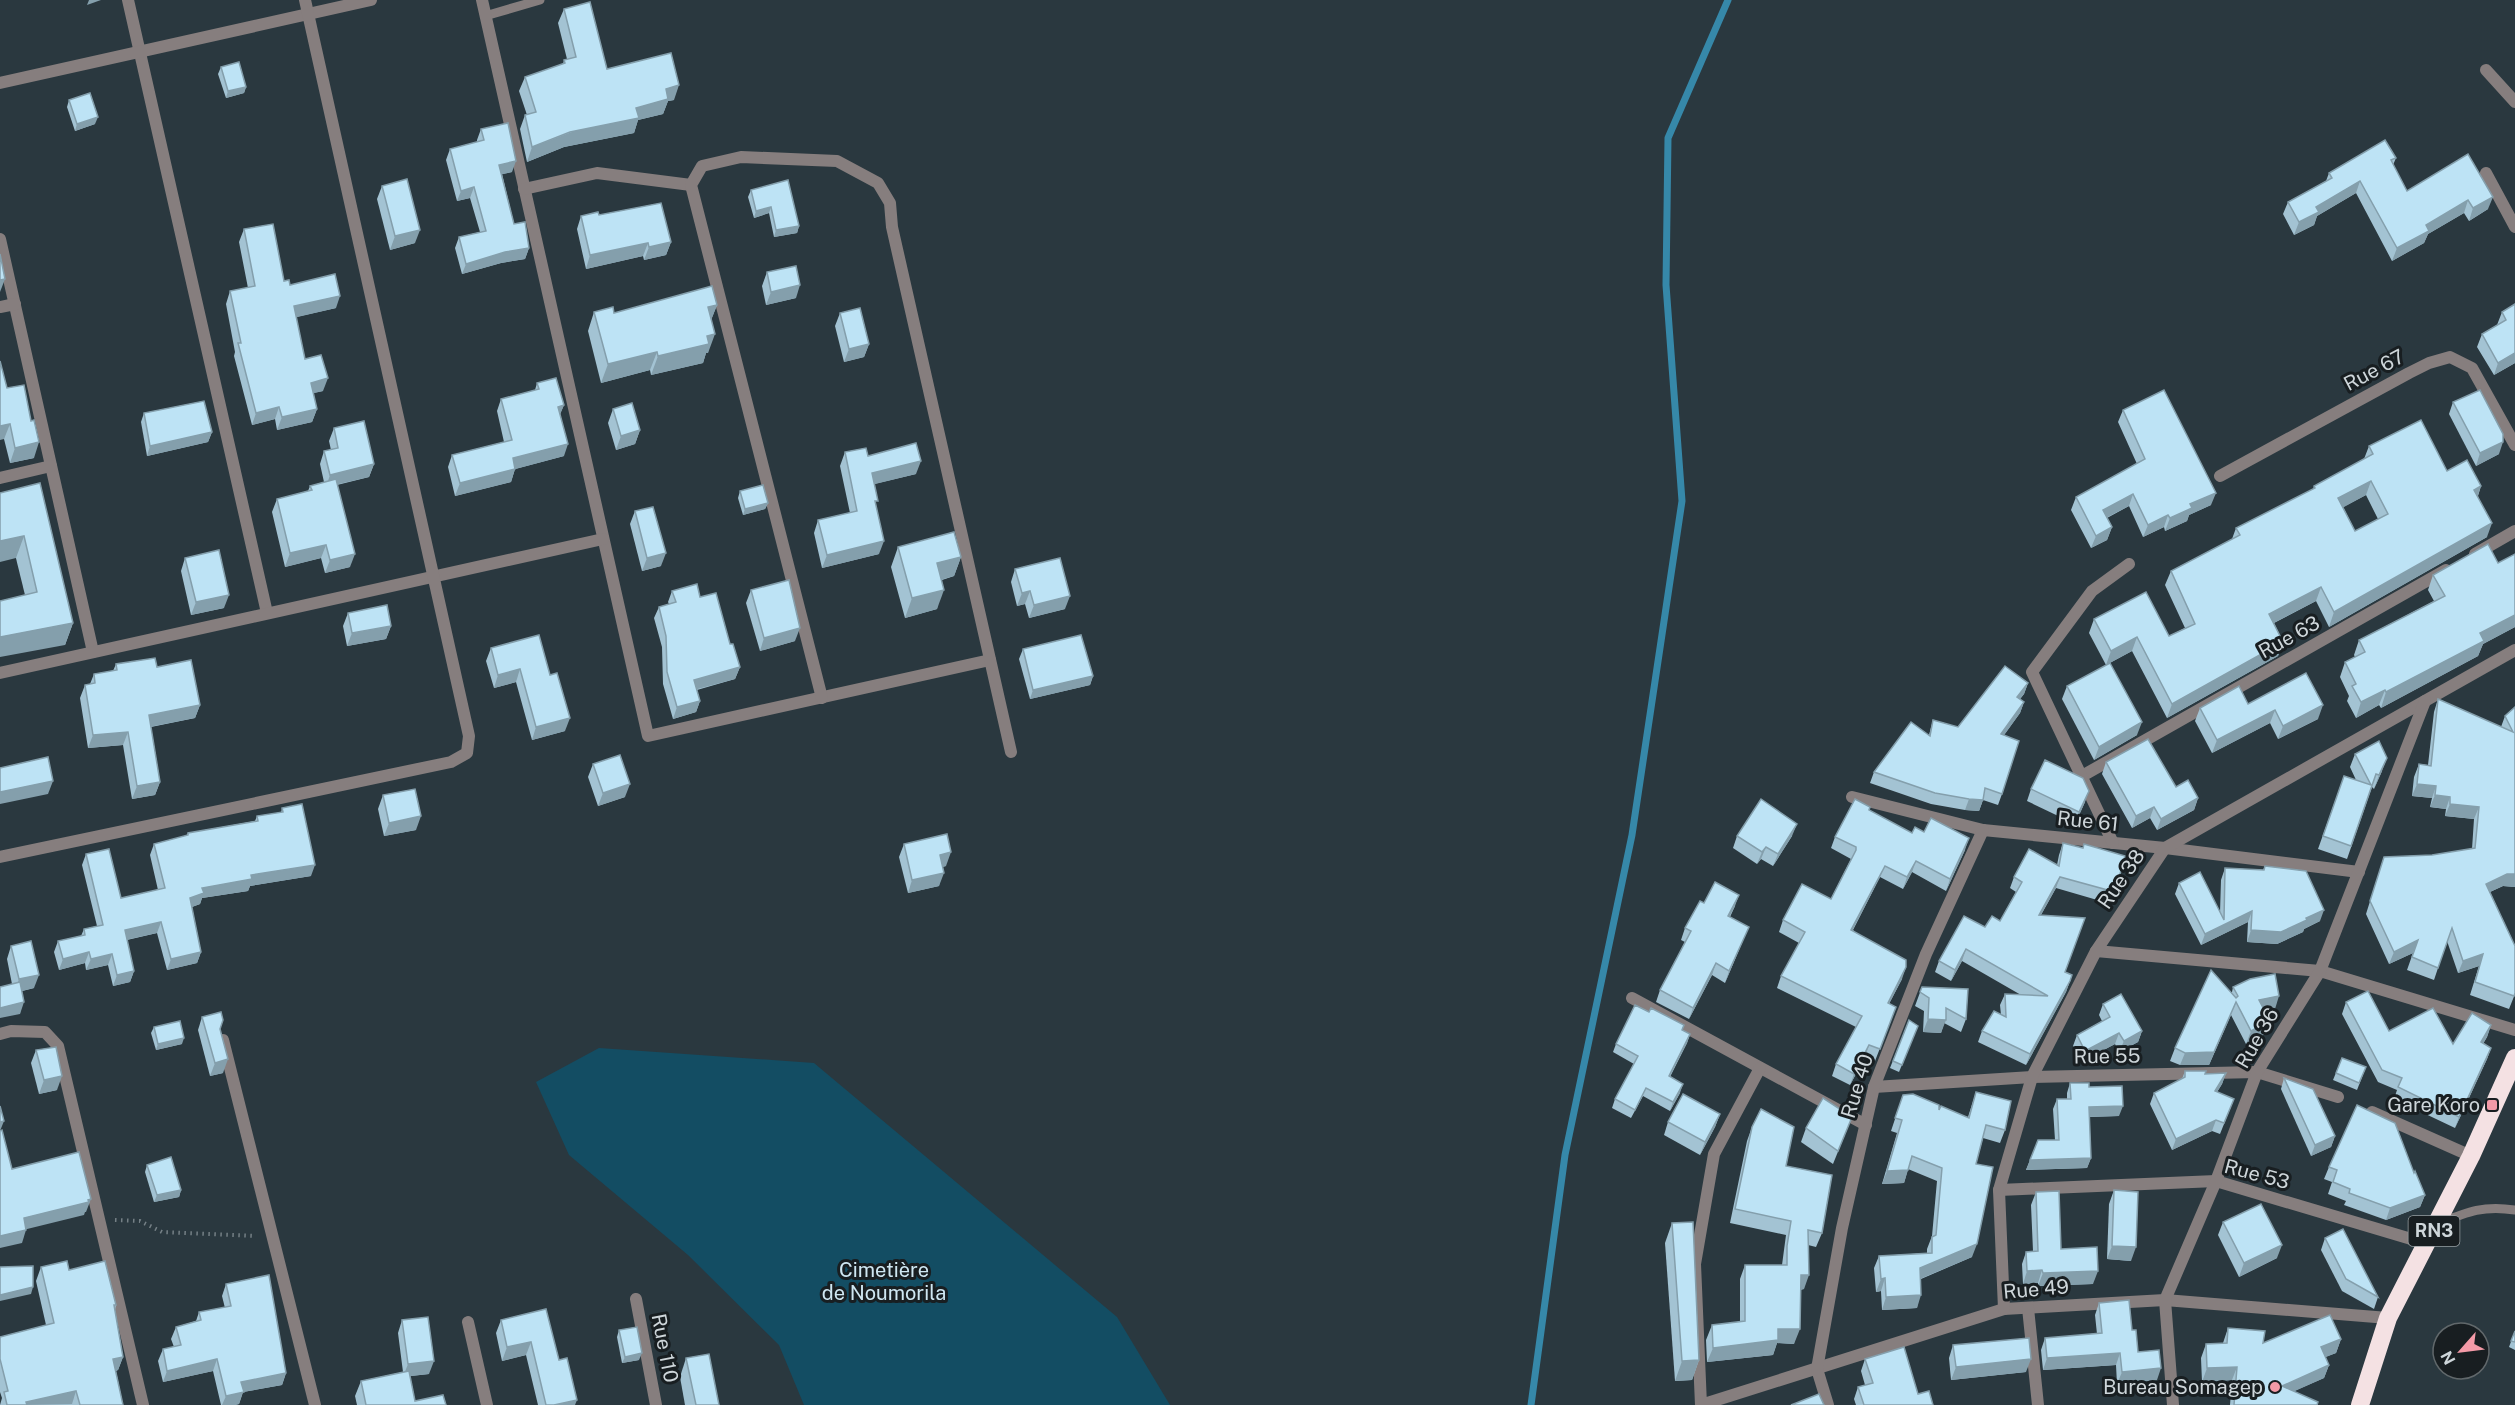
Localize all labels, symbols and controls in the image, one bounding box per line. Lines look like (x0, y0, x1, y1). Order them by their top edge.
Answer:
street label: Rue 67 (2340, 344, 2408, 396)
street label: Rue 63 (2254, 611, 2324, 663)
street label: Rue 61 (2056, 806, 2120, 836)
street label: Rue 38 (2092, 845, 2150, 913)
street label: Rue 36 (2230, 1003, 2284, 1073)
street label: Rue 55 (2073, 1043, 2141, 1069)
street label: Rue 40 (1836, 1051, 1878, 1121)
place label: Gare Koro (2387, 1093, 2480, 1117)
marker: Gare Koro (2485, 1098, 2499, 1112)
street label: Rue 53 (2222, 1154, 2292, 1194)
road number: RN3 (2408, 1216, 2460, 1246)
park label: Cimetière de Noumorila (822, 1258, 946, 1305)
street label: Rue 49 (2002, 1274, 2070, 1304)
street label: Rue 110 (647, 1312, 683, 1384)
north arrow (2431, 1321, 2491, 1381)
text: N (2437, 1348, 2460, 1368)
place label: Bureau Somagep (2103, 1375, 2263, 1399)
marker: Bureau Somagep (2268, 1380, 2282, 1394)

